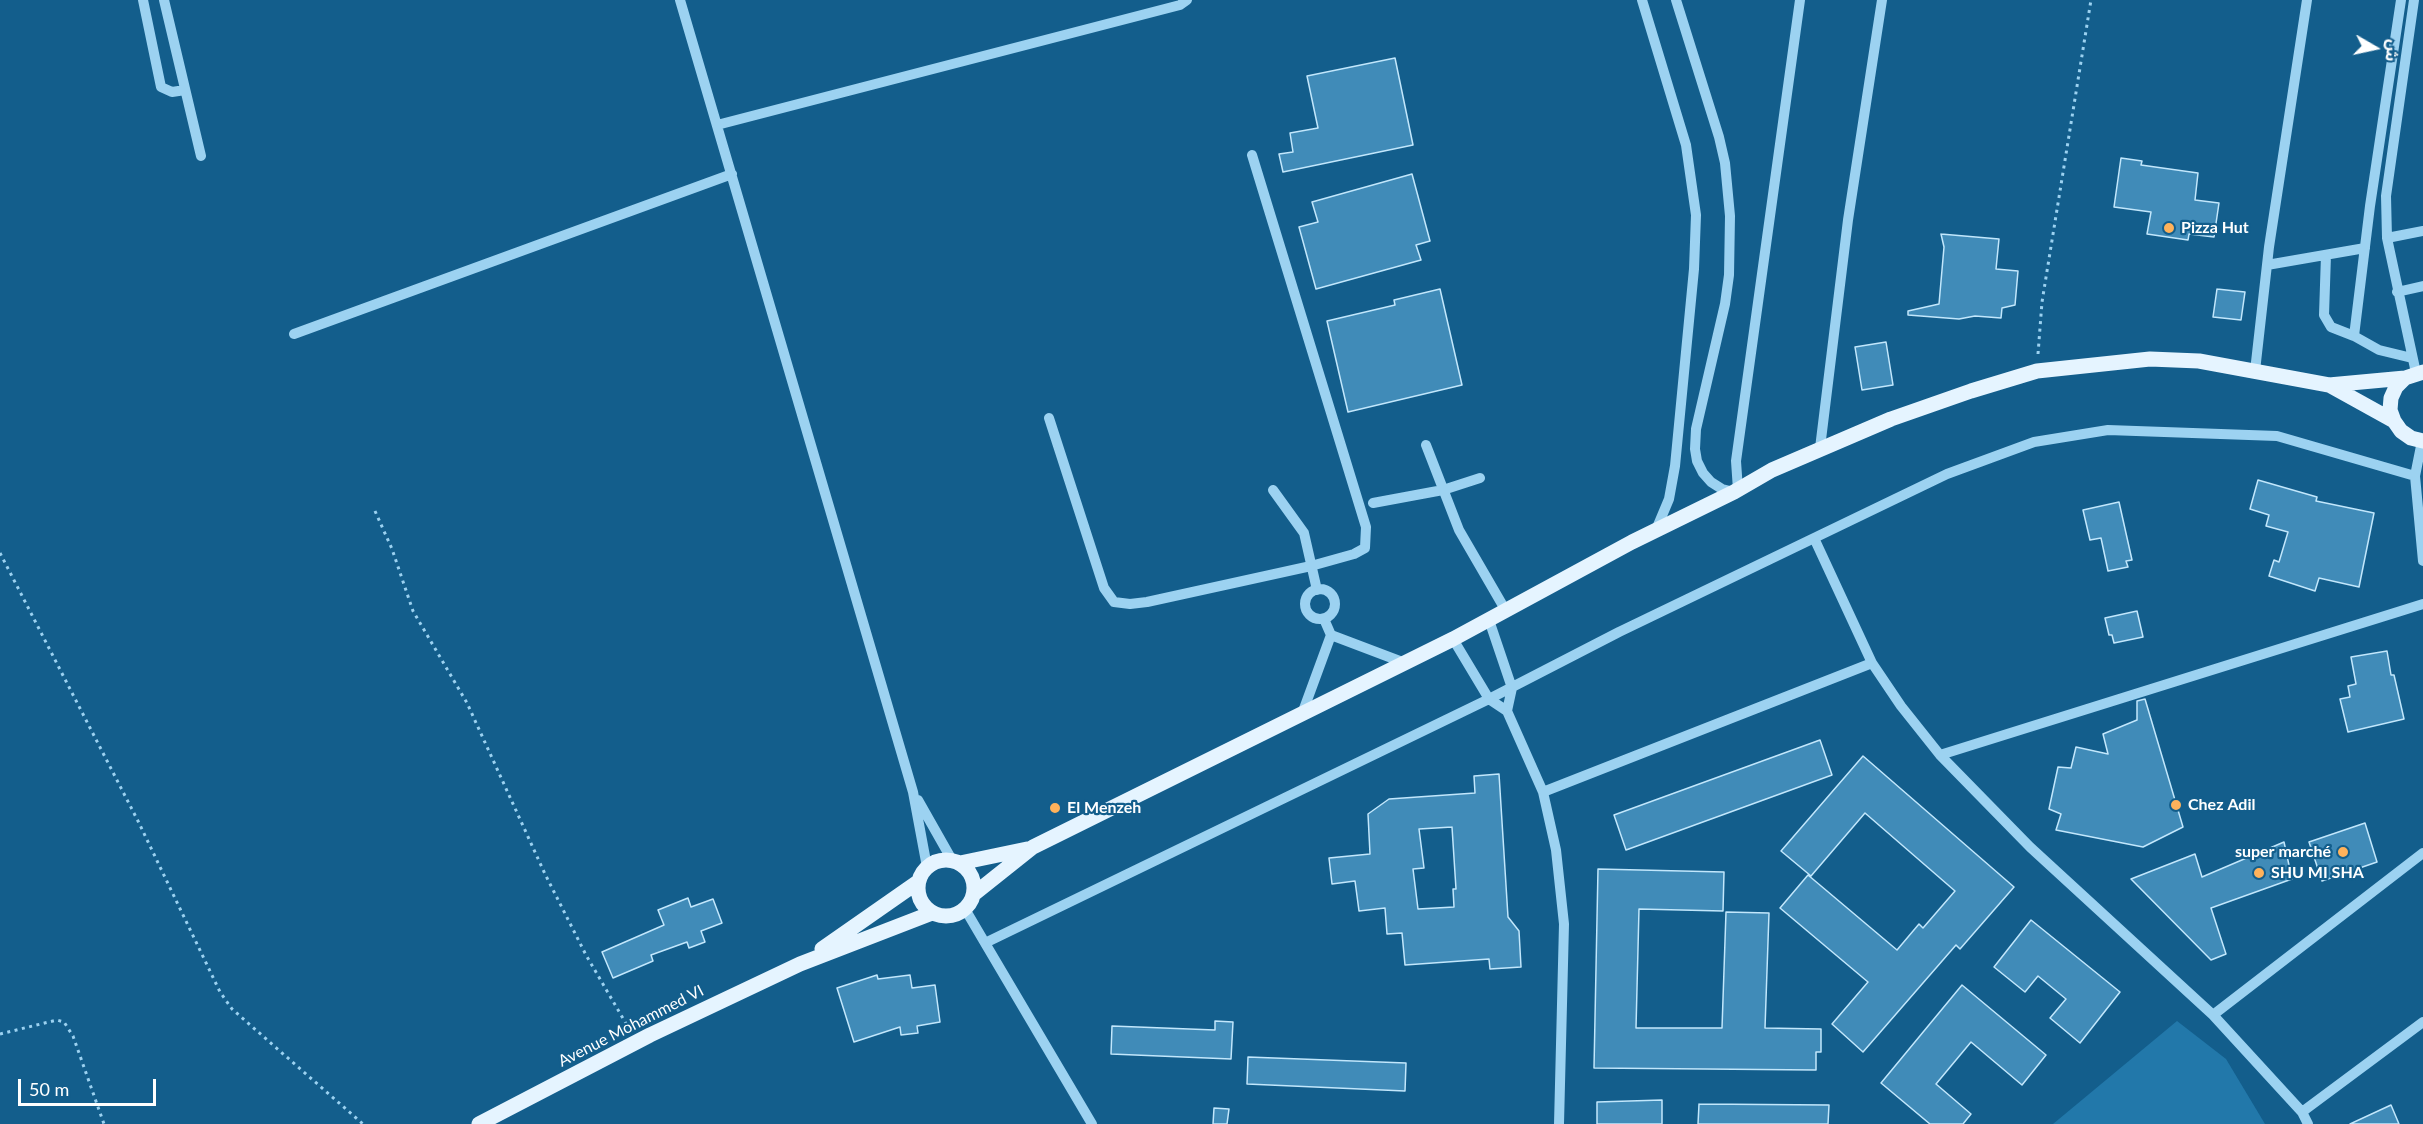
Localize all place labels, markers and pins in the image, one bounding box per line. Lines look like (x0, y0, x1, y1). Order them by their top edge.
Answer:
place label: Pizza Hut (2181, 218, 2249, 238)
marker: Pizza Hut (2162, 221, 2176, 235)
place label: Chez Adil (2188, 795, 2255, 815)
place label: El Menzeh (1067, 798, 1141, 818)
marker: Chez Adil (2169, 798, 2183, 812)
marker: El Menzeh (1048, 801, 1062, 815)
place label: super marché (2235, 842, 2331, 862)
marker: super marché (2336, 845, 2350, 859)
place label: SHU MI SHA (2271, 863, 2364, 883)
marker: SHU MI SHA (2252, 866, 2266, 880)

